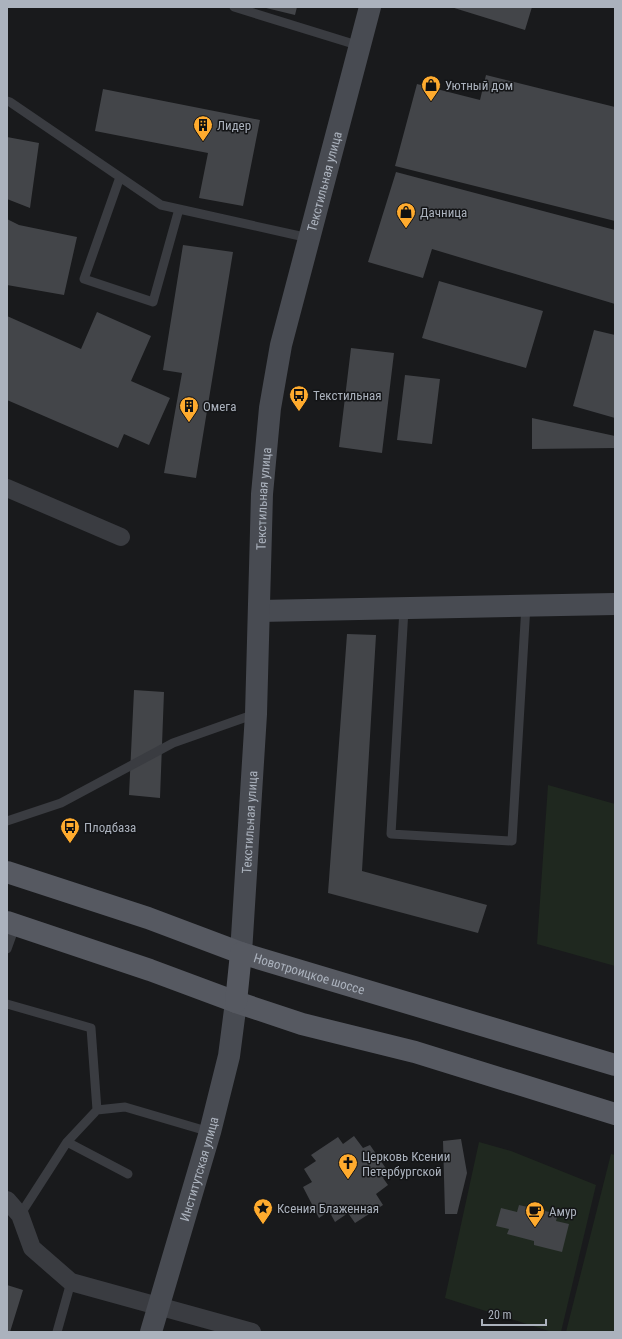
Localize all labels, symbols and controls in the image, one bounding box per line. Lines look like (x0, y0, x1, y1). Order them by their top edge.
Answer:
shop icon: Уютный дом (420, 74, 442, 102)
place label: Уютный дом (445, 78, 513, 93)
building icon: Лидер (192, 114, 214, 142)
place label: Лидер (217, 118, 251, 133)
street label: Текстильная улица (304, 130, 345, 233)
shop icon: Дачница (395, 201, 417, 229)
place label: Дачница (420, 205, 467, 220)
bus stop icon: Текстильная (288, 384, 310, 412)
place label: Текстильная (313, 388, 382, 403)
building icon: Омега (178, 395, 200, 423)
place label: Омега (203, 399, 236, 414)
street label: Текстильная улица (253, 447, 274, 550)
street label: Текстильная улица (239, 770, 260, 874)
bus stop icon: Плодбаза (59, 816, 81, 844)
place label: Плодбаза (84, 820, 136, 835)
street label: Новотроицкое шоссе (252, 950, 366, 998)
street label: Институтская улица (177, 1115, 222, 1223)
place label: Церковь Ксении Петербургской (362, 1149, 450, 1179)
church icon: Церковь Ксении Петербургской (337, 1152, 359, 1180)
place icon: Ксения Блаженная (252, 1197, 274, 1225)
cafe icon: Амур (524, 1200, 546, 1228)
place label: Ксения Блаженная (277, 1201, 379, 1216)
place label: Амур (549, 1204, 577, 1219)
scale bar (482, 1301, 546, 1327)
text: 20 m (488, 1308, 512, 1322)

